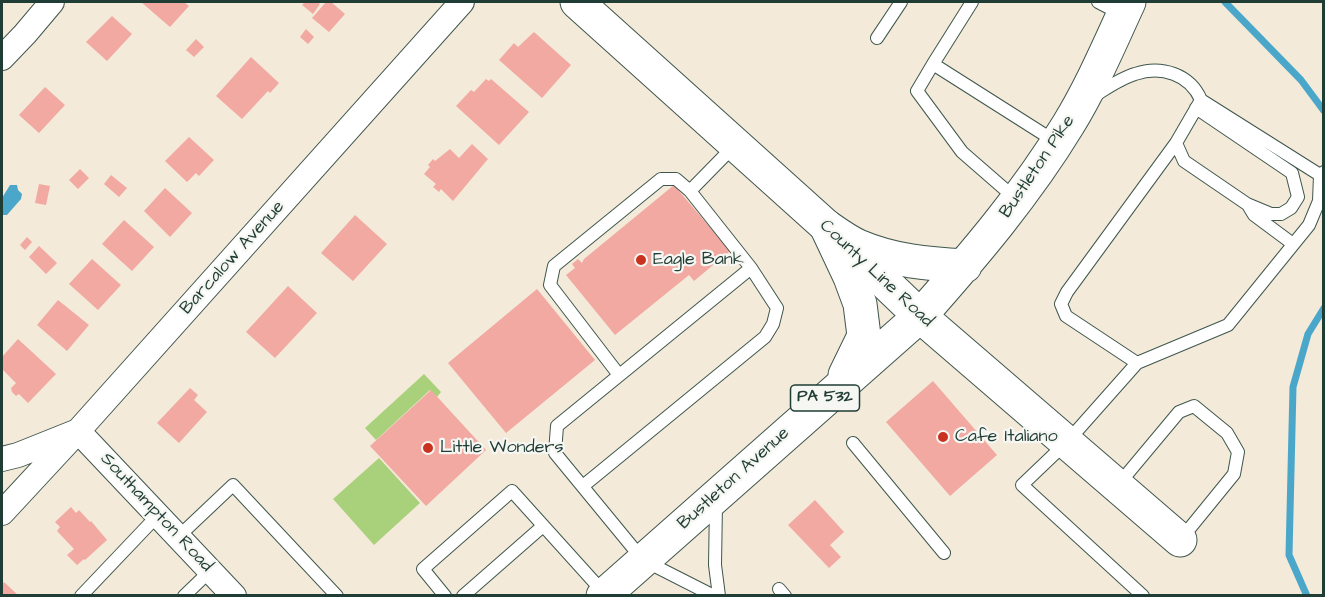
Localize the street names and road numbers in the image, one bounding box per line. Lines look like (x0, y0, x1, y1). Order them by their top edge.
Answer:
street label: Bustleton Pike (996, 111, 1080, 223)
street label: Barcalow Avenue (176, 197, 290, 319)
street label: County Line Road (815, 216, 937, 332)
road number: PA 532 (790, 385, 860, 411)
street label: Bustleton Avenue (674, 423, 794, 535)
street label: Southampton Road (95, 449, 217, 577)

